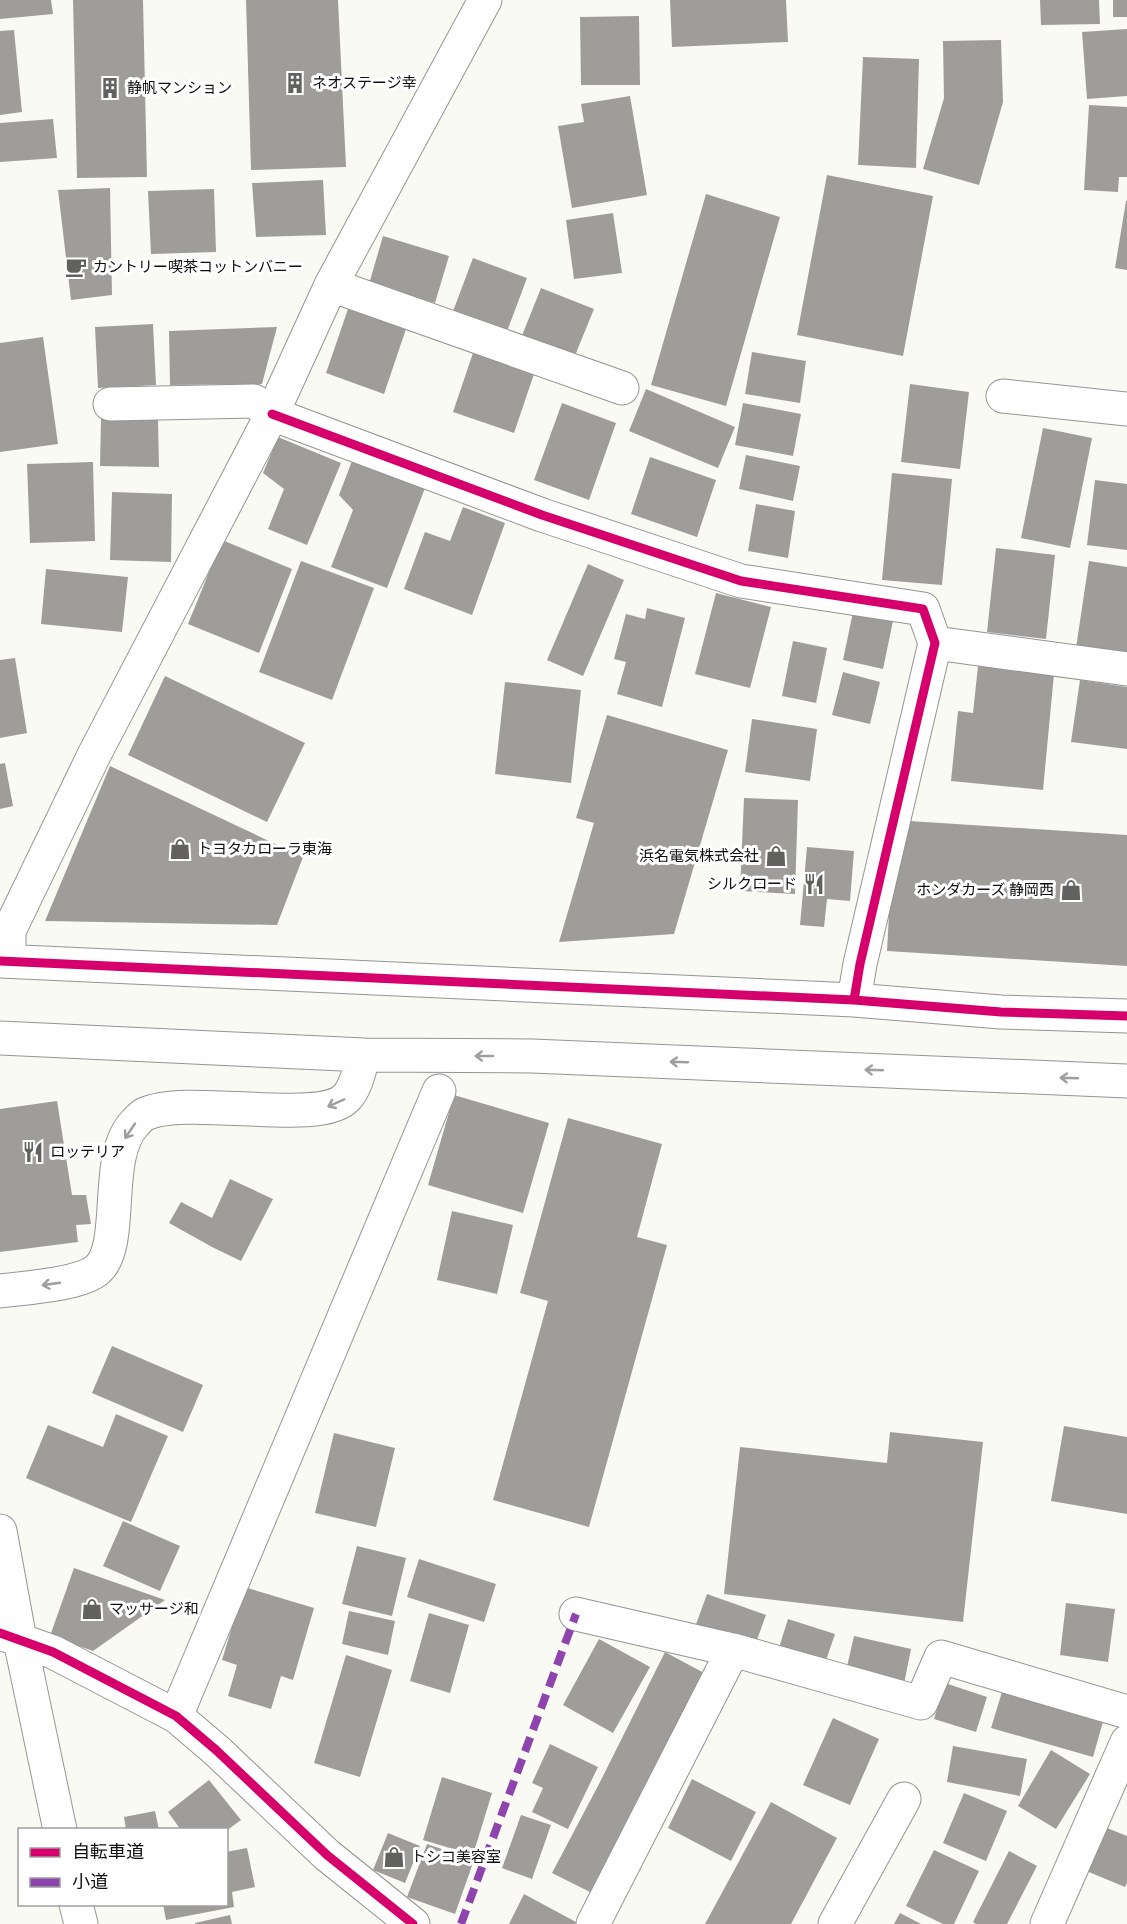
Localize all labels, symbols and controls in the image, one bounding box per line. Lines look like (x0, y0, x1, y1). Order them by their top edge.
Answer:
building icon: ネオステージ幸 (283, 71, 307, 95)
place label: ネオステージ幸 (312, 73, 417, 92)
building icon: 静帆マンション (98, 76, 122, 100)
place label: 静帆マンション (127, 78, 232, 97)
cafe icon: カントリー喫茶コットンバニー (64, 255, 88, 279)
place label: カントリー喫茶コットンバニー (93, 257, 303, 276)
shop icon: トヨタカローラ東海 (168, 837, 192, 861)
place label: トヨタカローラ東海 (197, 839, 332, 858)
shop icon: 浜名電気株式会社 (764, 844, 788, 868)
place label: 浜名電気株式会社 (639, 846, 759, 865)
restaurant icon: シルクロード (802, 872, 826, 896)
place label: シルクロード (707, 874, 797, 893)
shop icon: ホンダカーズ 静岡西 (1059, 878, 1083, 902)
place label: ホンダカーズ 静岡西 (916, 880, 1054, 899)
one-way arrow (475, 1050, 495, 1062)
one-way arrow (669, 1057, 689, 1068)
one-way arrow (864, 1065, 884, 1076)
one-way arrow (1059, 1073, 1079, 1084)
one-way arrow (328, 1098, 346, 1110)
one-way arrow (124, 1122, 136, 1138)
restaurant icon: ロッテリア (21, 1140, 45, 1164)
place label: ロッテリア (50, 1142, 125, 1161)
one-way arrow (42, 1278, 62, 1289)
shop icon: マッサージ和 (80, 1597, 104, 1621)
place label: マッサージ和 (109, 1599, 199, 1618)
legend (18, 1828, 228, 1906)
text: 自転車道 (72, 1840, 144, 1863)
shop icon: トシコ美容室 (382, 1845, 406, 1869)
place label: トシコ美容室 (411, 1847, 501, 1866)
text: 小道 (72, 1870, 108, 1893)

